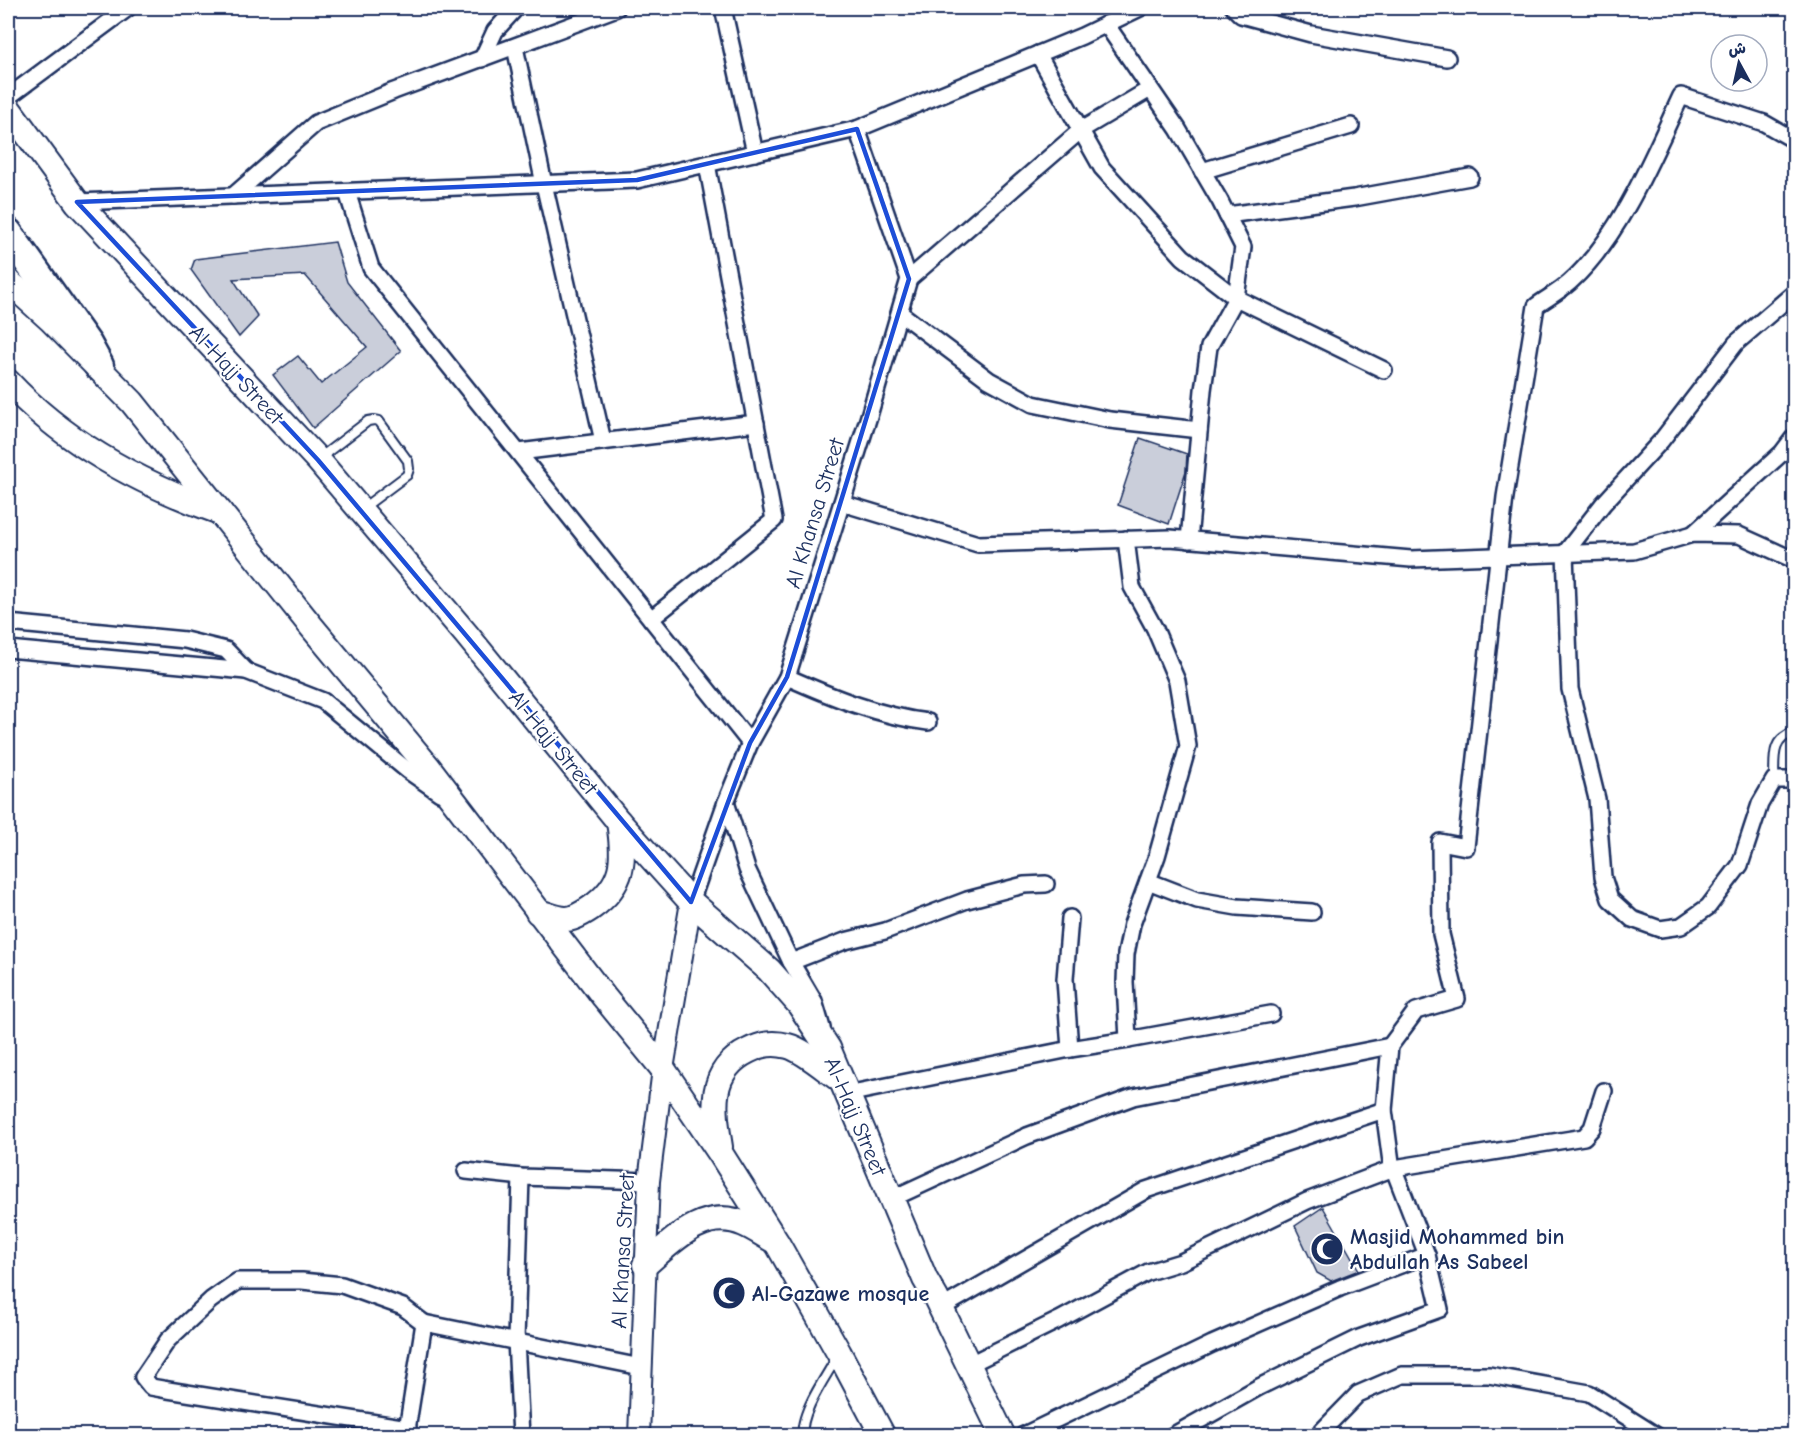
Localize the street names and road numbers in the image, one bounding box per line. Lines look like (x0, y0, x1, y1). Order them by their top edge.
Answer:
street label: Al-Hajj Street (184, 320, 289, 430)
street label: Al Khansa Street (780, 434, 850, 591)
street label: Al-Hajj Street (503, 685, 604, 801)
street label: Al-Hajj Street (818, 1053, 892, 1180)
street label: Al Khansa Street (606, 1172, 640, 1329)

